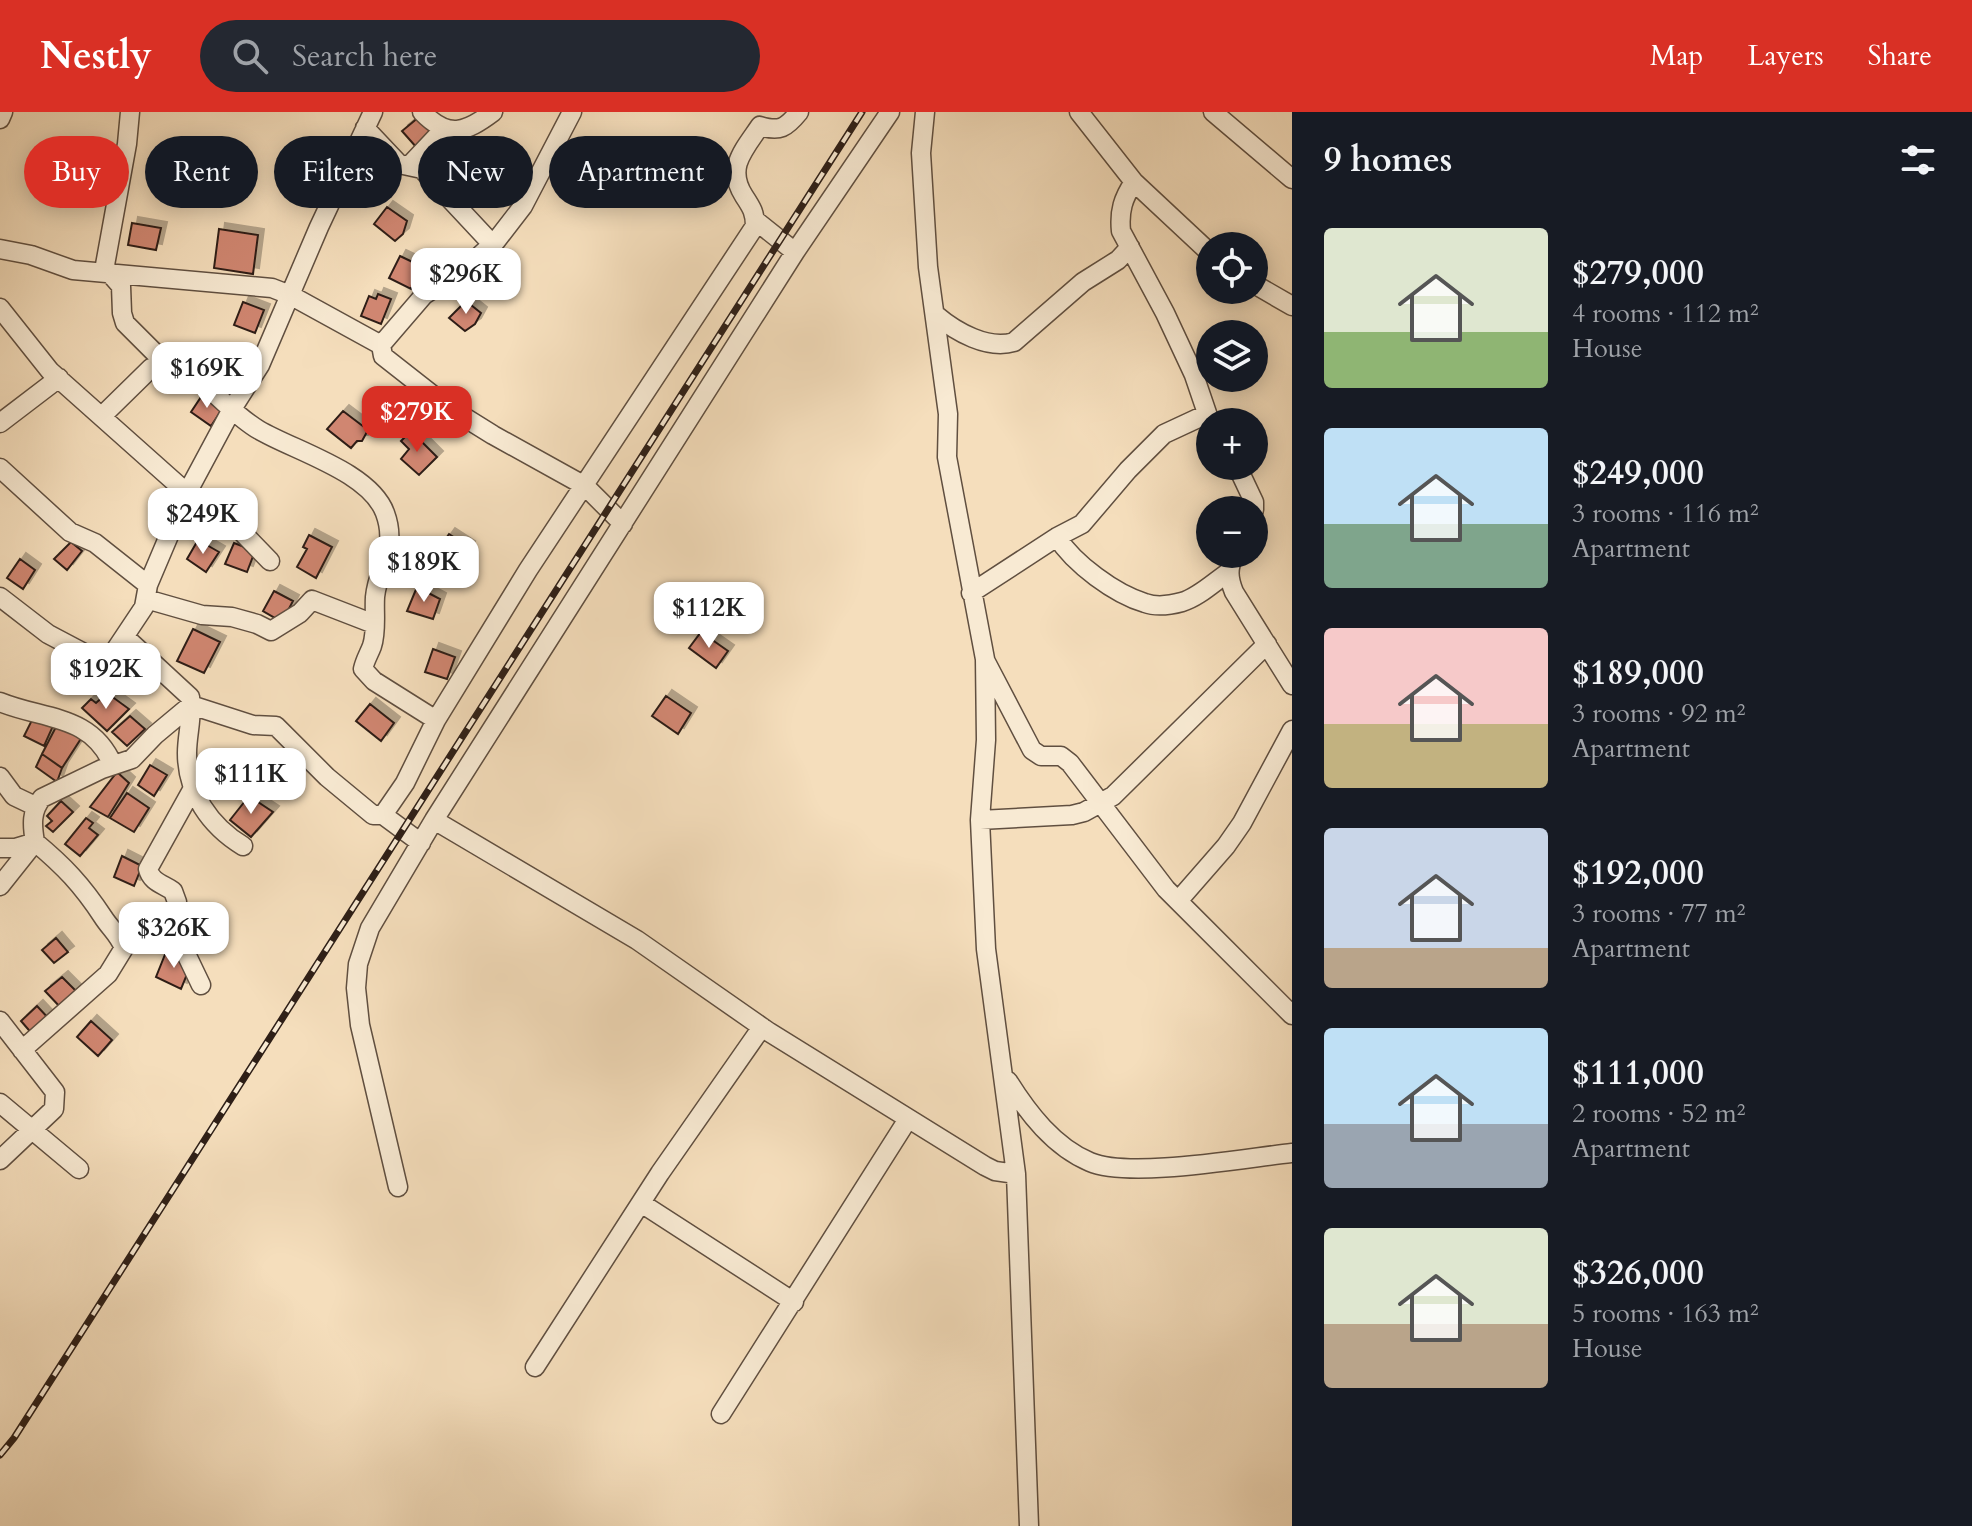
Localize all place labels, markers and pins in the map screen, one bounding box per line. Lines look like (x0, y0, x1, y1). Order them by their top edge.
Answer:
pin: $296K (410, 248, 522, 316)
pin: $169K (151, 342, 263, 410)
pin: $279K (361, 386, 473, 454)
pin: $249K (147, 488, 259, 556)
pin: $189K (368, 536, 480, 604)
pin: $112K (653, 582, 765, 650)
pin: $192K (50, 643, 162, 711)
pin: $111K (195, 748, 307, 816)
pin: $326K (118, 902, 230, 970)

